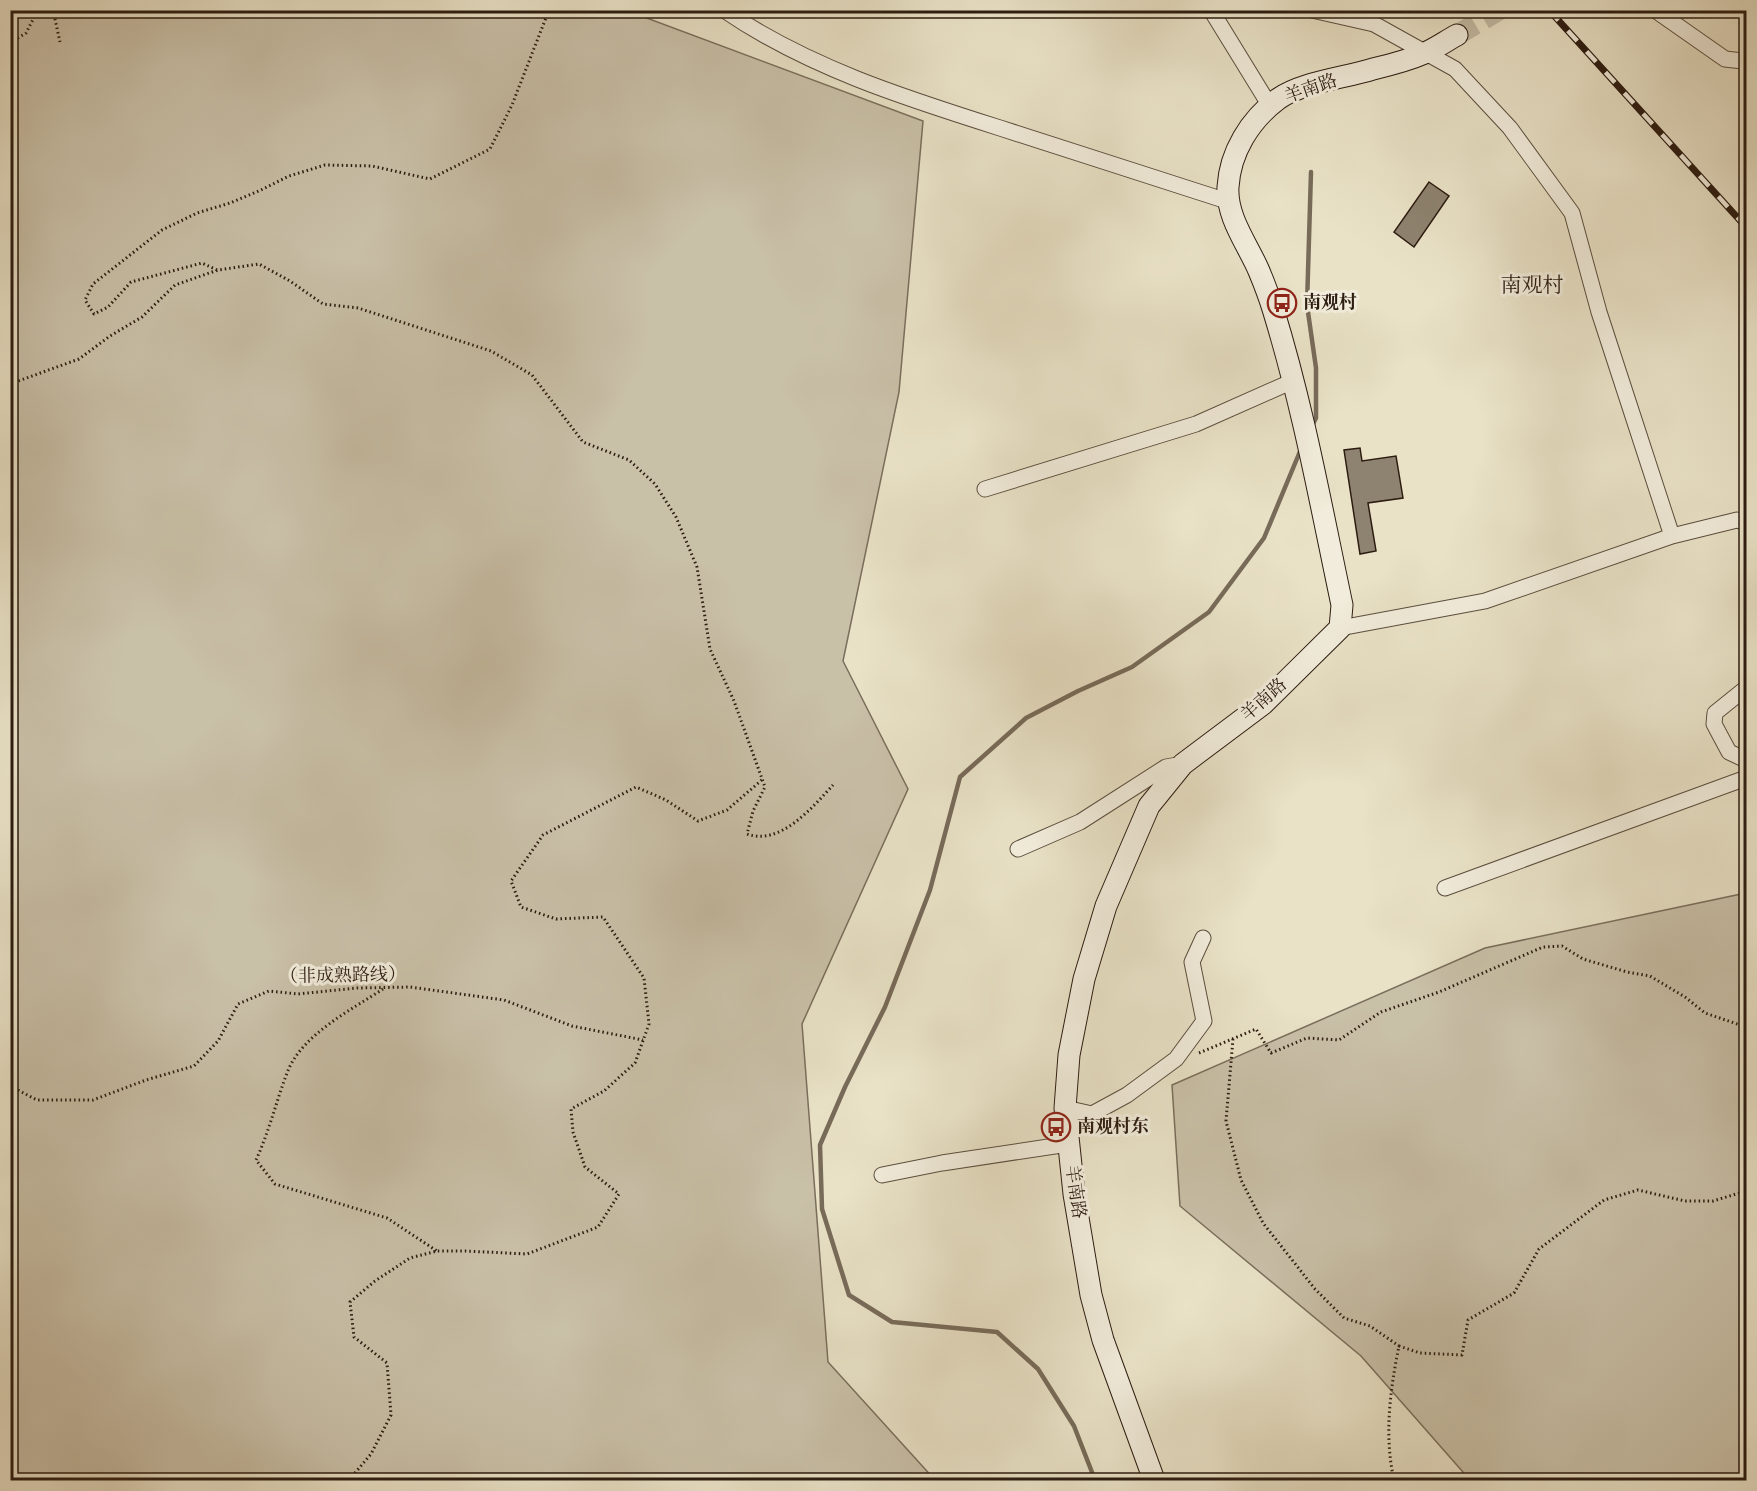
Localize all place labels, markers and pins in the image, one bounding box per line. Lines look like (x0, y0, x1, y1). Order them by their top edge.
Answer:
bus stop icon: 南观村 (1266, 287, 1298, 319)
place label: 南观村 (1303, 292, 1357, 314)
bus stop icon: 南观村东 (1040, 1111, 1072, 1143)
place label: 南观村东 (1077, 1116, 1149, 1138)

